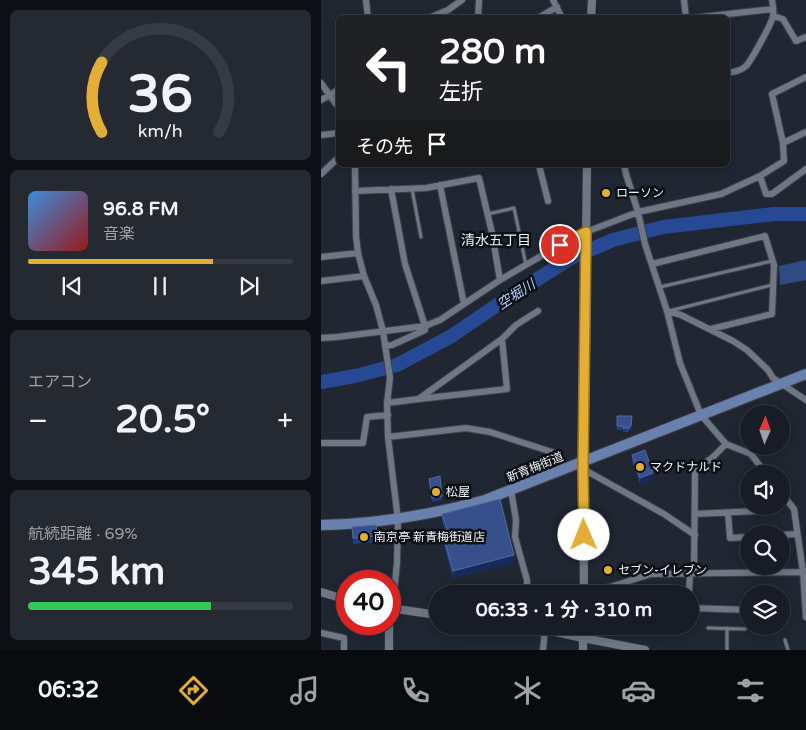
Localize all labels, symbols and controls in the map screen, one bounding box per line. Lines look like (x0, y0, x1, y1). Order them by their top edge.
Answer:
text: 280 m (439, 31, 546, 73)
icon: left (356, 35, 421, 100)
text: 36 (128, 63, 193, 126)
text: 左折 (439, 79, 483, 105)
text: km/h (138, 121, 183, 142)
icon: arrive (423, 130, 451, 158)
text: その先 (356, 136, 413, 158)
place label: ローソン (616, 186, 664, 200)
marker: ローソン (600, 187, 612, 199)
text: 96.8 FM (103, 198, 179, 220)
text: 音楽 (103, 224, 135, 244)
pin (539, 224, 581, 266)
icon: arrive (546, 231, 574, 259)
district label: 清水五丁目 (461, 232, 531, 249)
icon: previous (58, 272, 86, 300)
icon: pause (146, 272, 174, 300)
icon: next (235, 272, 263, 300)
water label: 空堀川 (494, 275, 540, 313)
text: エアコン (28, 372, 92, 392)
text: 20.5° (115, 397, 210, 443)
text: − (28, 404, 48, 438)
text: + (277, 404, 293, 438)
north arrow (740, 405, 790, 455)
map controls (740, 405, 790, 635)
street label: 新青梅街道 (505, 449, 565, 485)
place label: マクドナルド (650, 460, 722, 474)
marker: マクドナルド (634, 461, 646, 473)
button: sound (740, 465, 790, 515)
place label: 松屋 (446, 485, 470, 499)
marker: 松屋 (430, 486, 442, 498)
position arrow (557, 508, 609, 560)
text: 航続距離 · 69% (28, 524, 138, 544)
button: search (740, 525, 790, 575)
place label: 南京亭 新青梅街道店 (374, 530, 485, 544)
marker: 南京亭 新青梅街道店 (358, 531, 370, 543)
text: 345 km (28, 549, 165, 595)
place label: セブン-イレブン (618, 563, 707, 577)
marker: セブン-イレブン (602, 564, 614, 576)
speed limit sign: 40 (336, 570, 401, 635)
button: layers (740, 585, 790, 635)
text: 06:33 · 1 分 · 310 m (476, 599, 652, 621)
icon: directions (176, 673, 211, 708)
icon: music (287, 673, 322, 708)
icon: phone (398, 673, 433, 708)
icon: climate (510, 673, 545, 708)
icon: car (621, 673, 656, 708)
icon: filters (733, 673, 768, 708)
text: 06:32 (38, 677, 99, 703)

